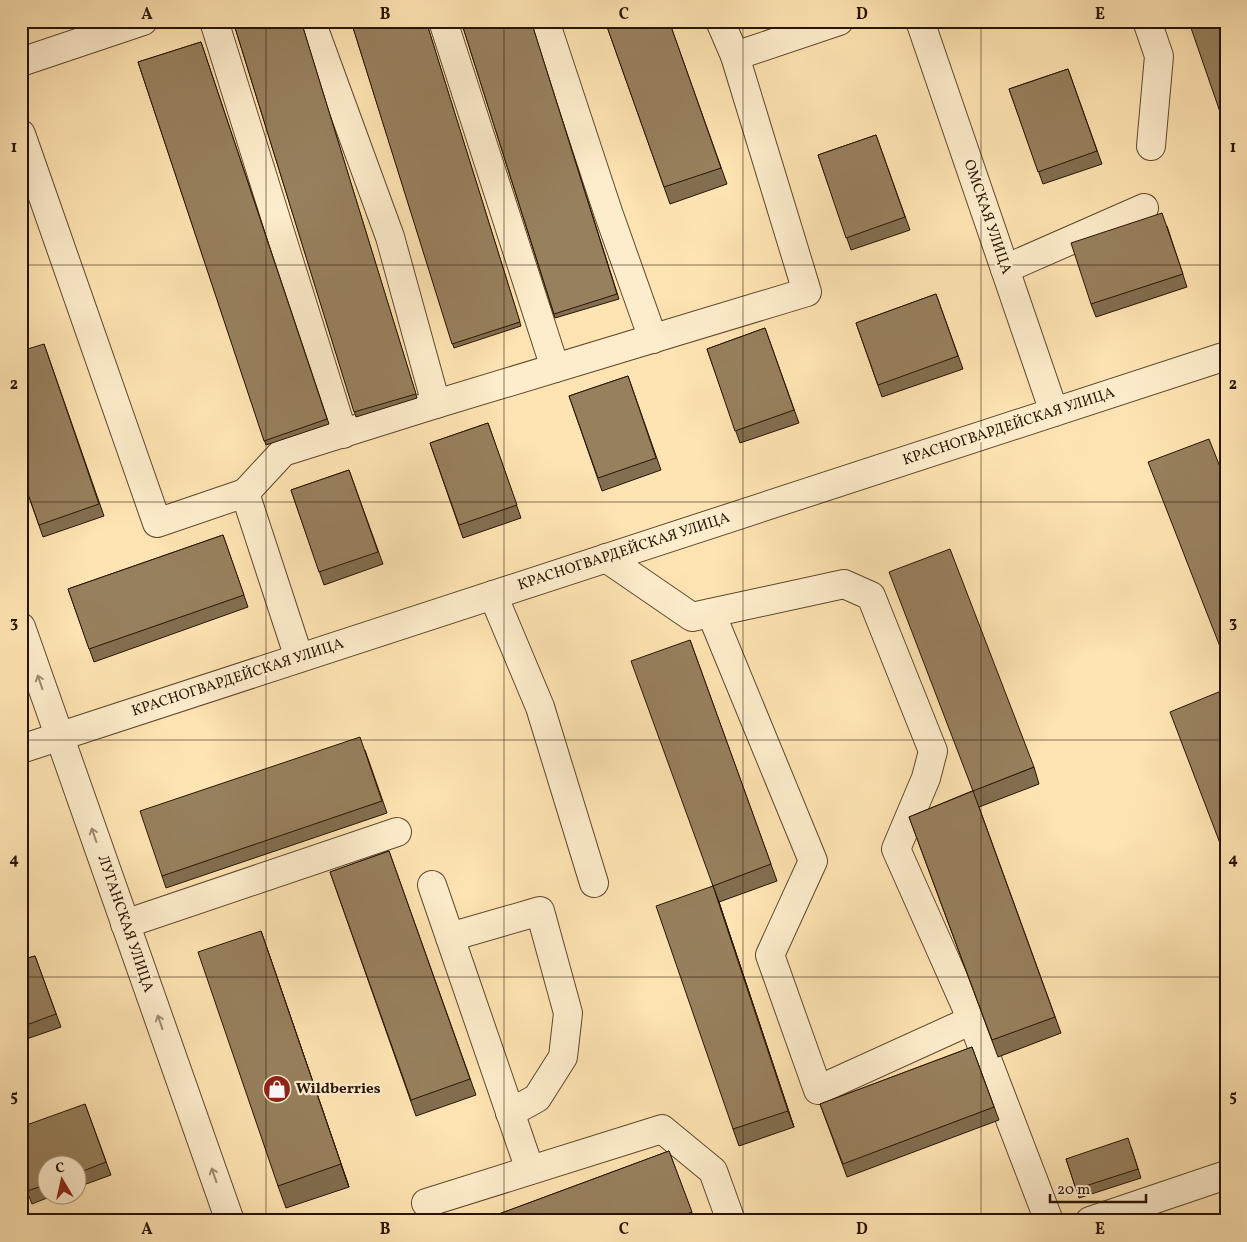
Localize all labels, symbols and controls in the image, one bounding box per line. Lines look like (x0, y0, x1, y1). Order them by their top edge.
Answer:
text: A (141, 4, 153, 26)
text: B (380, 4, 391, 26)
text: C (619, 4, 629, 26)
text: D (856, 4, 868, 26)
text: E (1095, 4, 1105, 26)
text: 1 (11, 137, 17, 159)
text: 1 (1230, 137, 1236, 159)
street label: ОМСКАЯ УЛИЦА (958, 157, 1017, 278)
text: 2 (10, 374, 18, 396)
text: 2 (1229, 374, 1237, 396)
street label: КРАСНОГВАРДЕЙСКАЯ УЛИЦА (900, 383, 1118, 471)
street label: КРАСНОГВАРДЕЙСКАЯ УЛИЦА (515, 508, 733, 596)
text: 3 (10, 612, 18, 634)
text: 3 (1229, 612, 1237, 634)
street label: КРАСНОГВАРДЕЙСКАЯ УЛИЦА (129, 634, 347, 722)
one-way arrow (35, 674, 45, 690)
one-way arrow (89, 828, 98, 843)
text: 4 (9, 849, 19, 871)
text: 4 (1228, 849, 1238, 871)
street label: ЛУГАНСКАЯ УЛИЦА (92, 852, 159, 996)
one-way arrow (155, 1014, 164, 1030)
shop icon: Wildberries (262, 1074, 292, 1104)
place label: Wildberries (296, 1079, 381, 1100)
text: 5 (10, 1086, 18, 1108)
text: 5 (1229, 1086, 1237, 1108)
north arrow (38, 1154, 88, 1204)
text: С (54, 1159, 66, 1179)
one-way arrow (209, 1168, 218, 1183)
scale bar (1050, 1172, 1146, 1204)
text: 20 m (1057, 1180, 1090, 1201)
text: A (141, 1219, 153, 1241)
text: B (380, 1219, 391, 1241)
text: C (619, 1219, 629, 1241)
text: D (856, 1219, 868, 1241)
text: E (1095, 1219, 1105, 1241)

